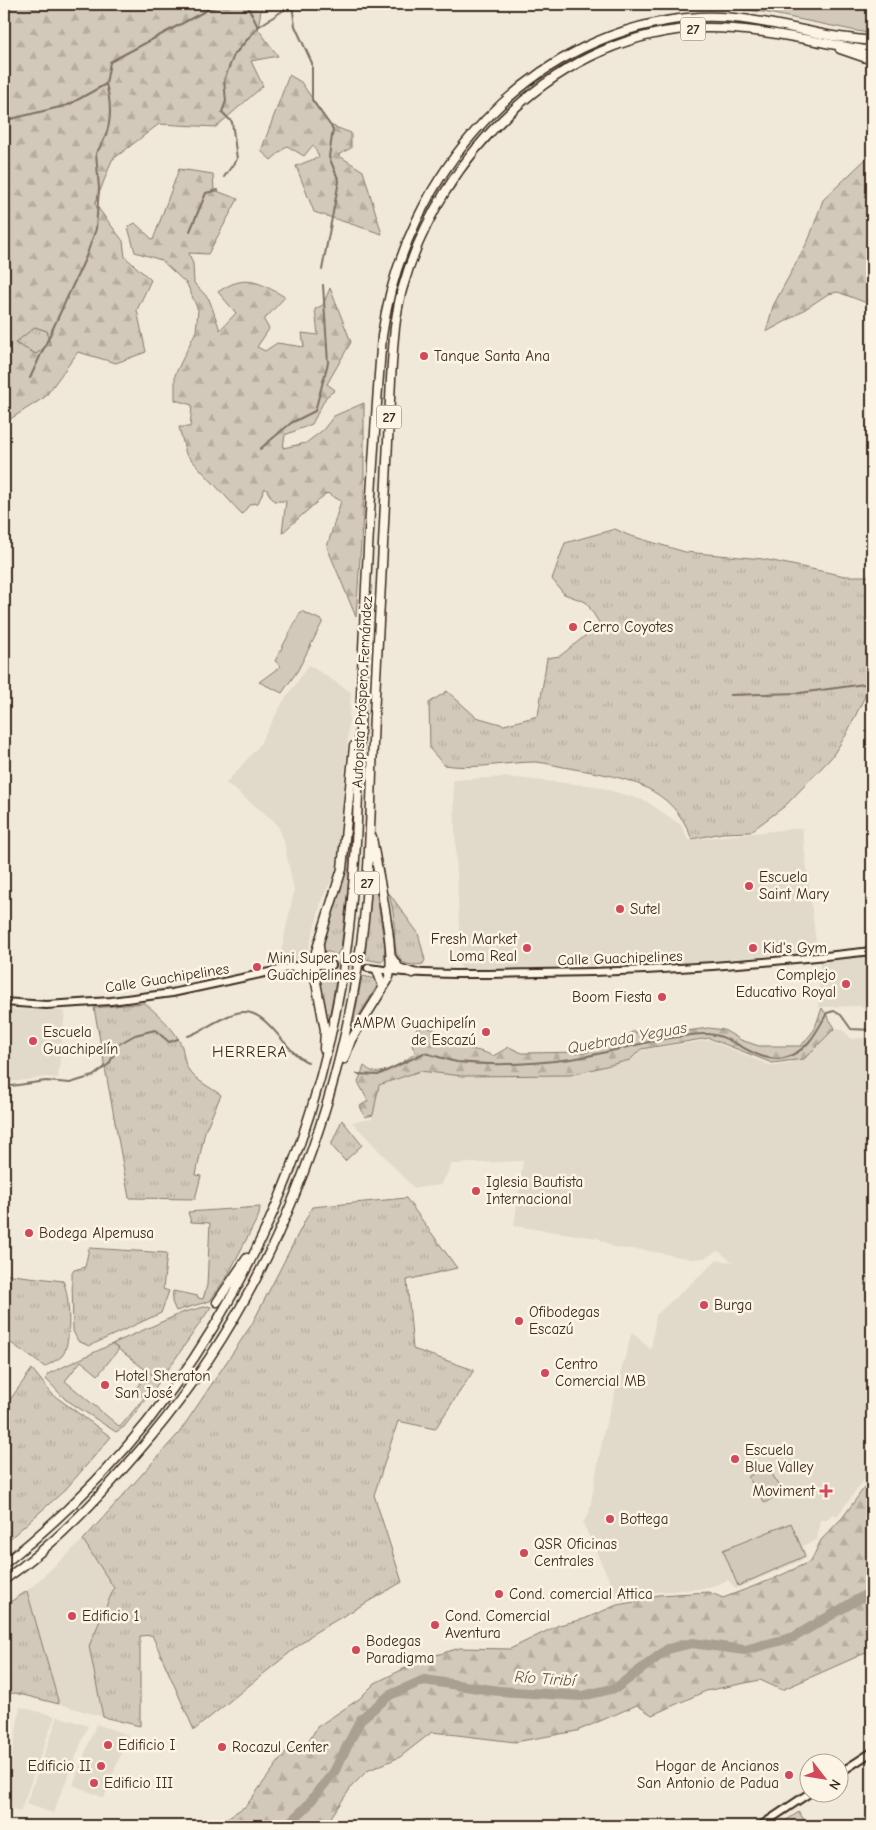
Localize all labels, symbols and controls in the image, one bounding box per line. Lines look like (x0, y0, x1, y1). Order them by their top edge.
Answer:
road number: 27 (680, 18, 706, 40)
place label: Tanque Santa Ana (434, 347, 550, 365)
marker: Tanque Santa Ana (418, 350, 430, 362)
road number: 27 (376, 406, 402, 428)
street label: Autopista Próspero Fernández (348, 595, 376, 788)
place label: Cerro Coyotes (583, 618, 673, 636)
marker: Cerro Coyotes (567, 621, 579, 633)
place label: Escuela Saint Mary (759, 868, 829, 903)
road number: 27 (354, 871, 380, 894)
marker: Escuela Saint Mary (743, 880, 755, 892)
place label: Sutel (630, 900, 661, 918)
marker: Sutel (614, 903, 626, 915)
place label: Fresh Market Loma Real (431, 930, 518, 965)
place label: Kid's Gym (763, 939, 827, 957)
marker: Fresh Market Loma Real (521, 942, 533, 954)
marker: Kid's Gym (747, 942, 759, 954)
street label: Calle Guachipelines (557, 947, 683, 969)
place label: Mini Super Los Guachipelines (267, 949, 363, 984)
street label: Calle Guachipelines (104, 959, 230, 997)
marker: Mini Super Los Guachipelines (251, 961, 263, 973)
place label: Complejo Educativo Royal (736, 966, 836, 1001)
marker: Complejo Educativo Royal (840, 978, 852, 990)
place label: Boom Fiesta (572, 988, 652, 1006)
marker: Boom Fiesta (656, 991, 668, 1003)
place label: AMPM Guachipelín de Escazú (353, 1014, 476, 1049)
water label: Quebrada Yeguas (566, 1019, 689, 1057)
place label: Escuela Guachipelín (43, 1023, 118, 1058)
marker: AMPM Guachipelín de Escazú (480, 1026, 492, 1038)
marker: Escuela Guachipelín (27, 1035, 39, 1047)
district label: HERRERA (212, 1043, 288, 1061)
place label: Iglesia Bautista Internacional (486, 1173, 583, 1208)
marker: Iglesia Bautista Internacional (470, 1185, 482, 1197)
place label: Bodega Alpemusa (39, 1224, 154, 1242)
marker: Bodega Alpemusa (23, 1227, 35, 1239)
place label: Burga (714, 1296, 752, 1314)
marker: Burga (698, 1299, 710, 1311)
place label: Ofibodegas Escazú (529, 1303, 600, 1338)
marker: Ofibodegas Escazú (513, 1315, 525, 1327)
place label: Centro Comercial MB (555, 1355, 646, 1390)
place label: Hotel Sheraton San José (115, 1367, 211, 1402)
marker: Centro Comercial MB (539, 1367, 551, 1379)
marker: Hotel Sheraton San José (99, 1379, 111, 1391)
place label: Escuela Blue Valley (745, 1441, 814, 1476)
marker: Escuela Blue Valley (729, 1453, 741, 1465)
place label: Moviment (752, 1482, 816, 1500)
marker: Moviment (819, 1484, 833, 1498)
place label: Bottega (620, 1510, 668, 1528)
marker: Bottega (604, 1513, 616, 1525)
place label: QSR Oficinas Centrales (534, 1535, 617, 1570)
marker: QSR Oficinas Centrales (518, 1547, 530, 1559)
place label: Cond. comercial Attica (509, 1585, 653, 1603)
marker: Cond. comercial Attica (493, 1588, 505, 1600)
place label: Edificio 1 (82, 1607, 140, 1625)
place label: Cond. Comercial Aventura (445, 1607, 550, 1642)
marker: Edificio 1 (66, 1610, 78, 1622)
marker: Cond. Comercial Aventura (429, 1619, 441, 1631)
place label: Bodegas Paradigma (366, 1632, 434, 1667)
marker: Bodegas Paradigma (350, 1644, 362, 1656)
water label: Río Tiribí (514, 1668, 578, 1690)
place label: Edificio I (118, 1736, 176, 1754)
place label: Rocazul Center (232, 1738, 329, 1756)
marker: Edificio I (102, 1739, 114, 1751)
marker: Rocazul Center (216, 1741, 228, 1753)
north arrow (798, 1752, 848, 1802)
place label: Edificio II (28, 1757, 91, 1775)
place label: Hogar de Ancianos San Antonio de Padua (637, 1757, 779, 1792)
marker: Edificio II (95, 1760, 107, 1772)
marker: Hogar de Ancianos San Antonio de Padua (783, 1769, 795, 1781)
place label: Edificio III (104, 1774, 173, 1792)
text: N (825, 1776, 844, 1793)
marker: Edificio III (88, 1777, 100, 1789)

